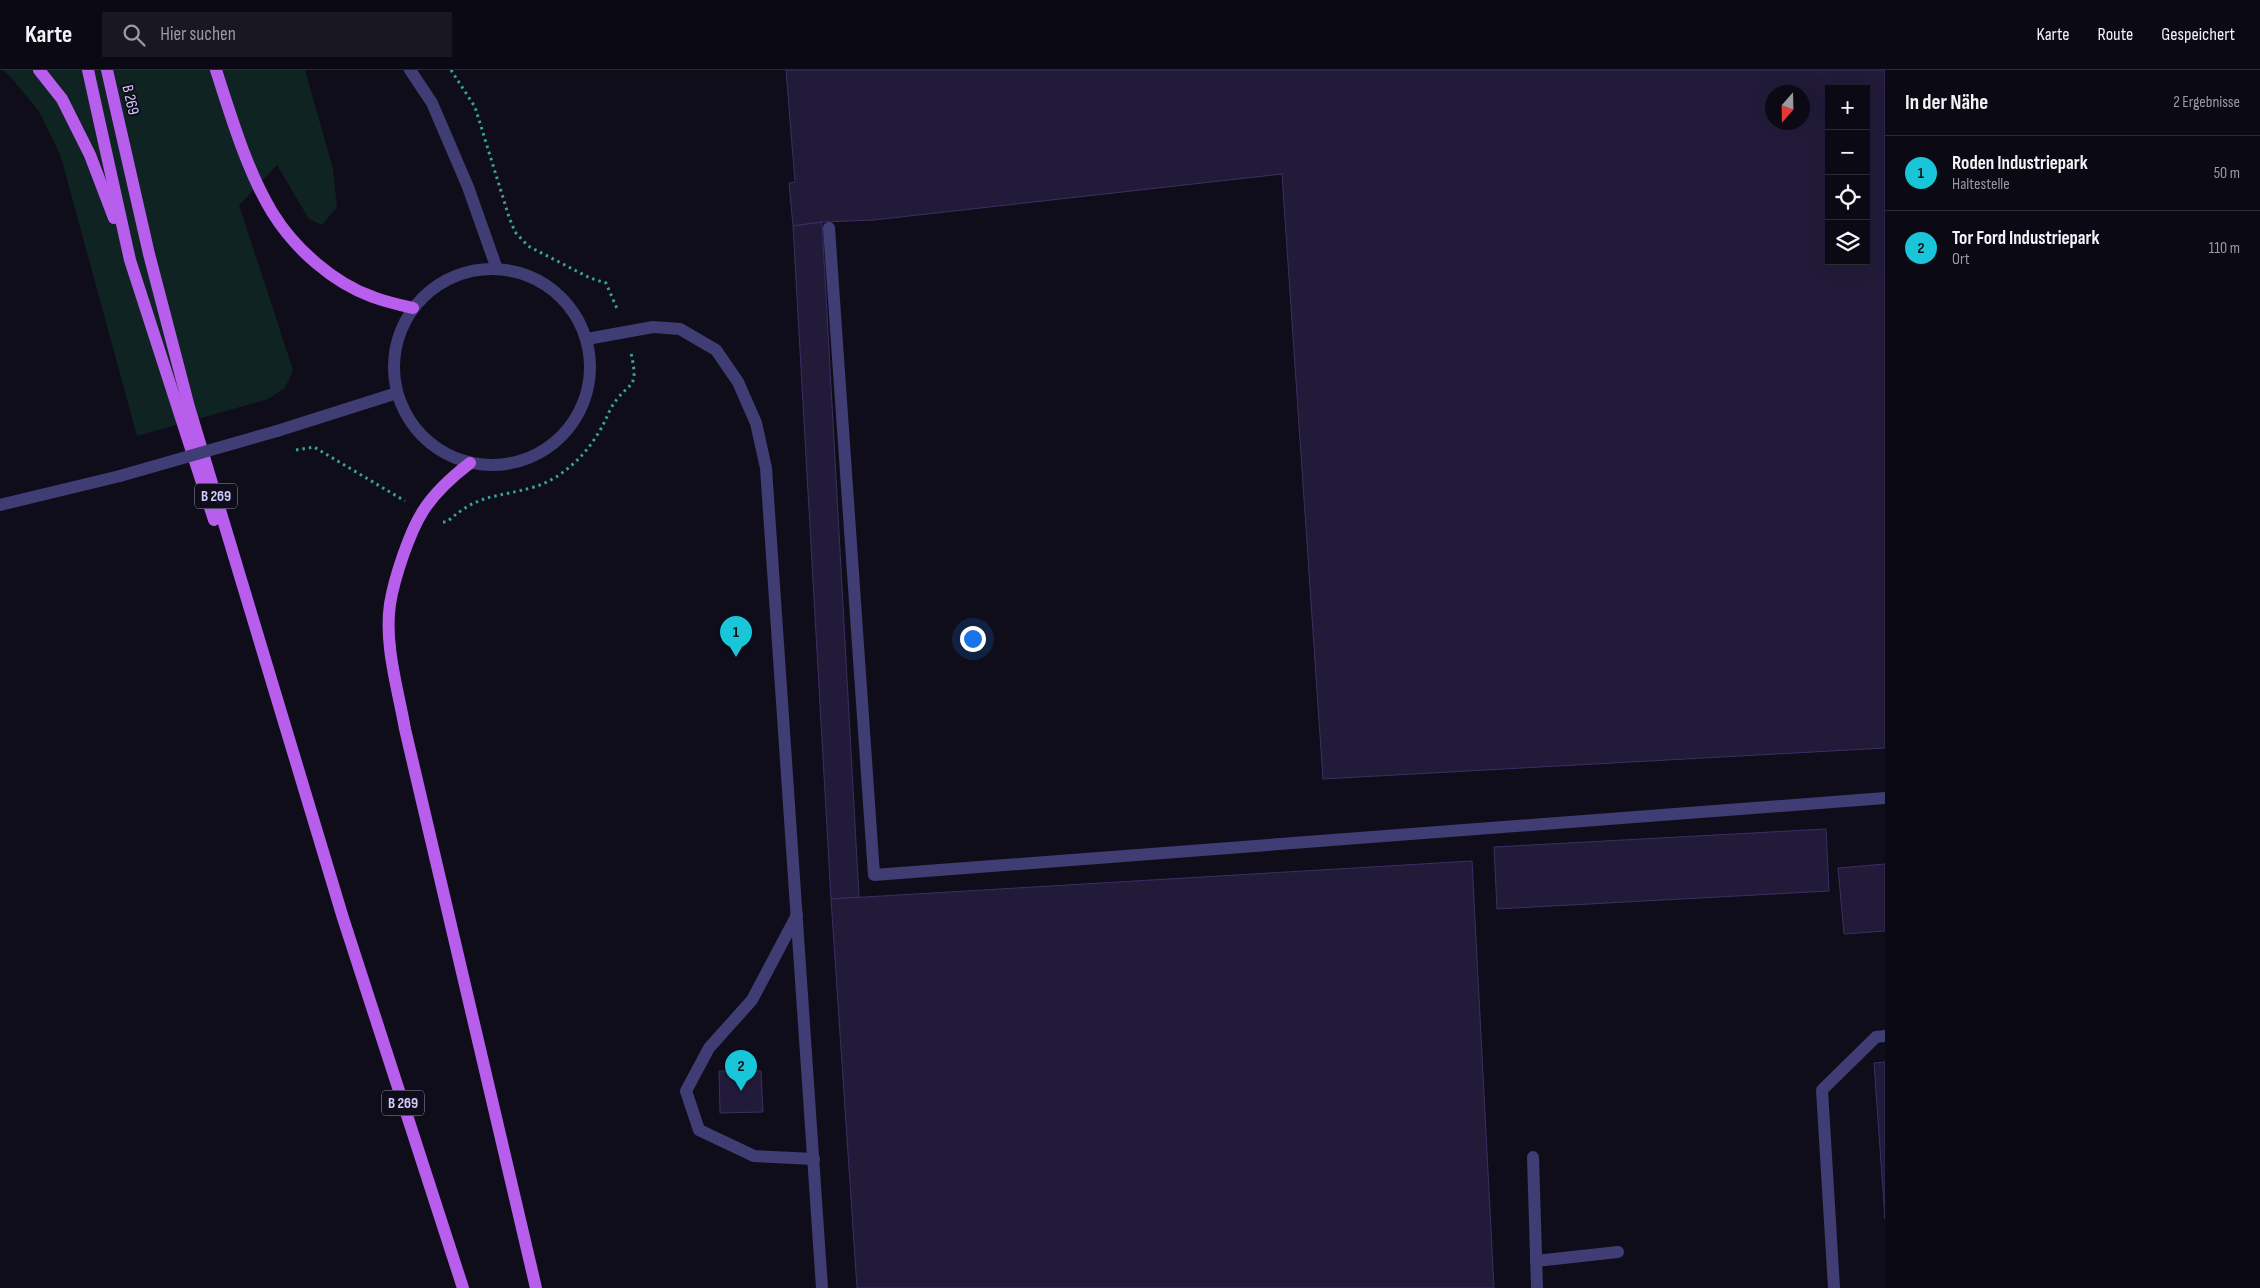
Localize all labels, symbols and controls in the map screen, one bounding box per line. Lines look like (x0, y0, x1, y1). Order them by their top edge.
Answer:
search box (102, 12, 452, 57)
text: Karte (25, 20, 72, 49)
icon: search (120, 21, 148, 49)
text: Hier suchen (160, 23, 236, 46)
text: Karte (2037, 24, 2070, 45)
text: Route (2098, 24, 2133, 45)
text: Gespeichert (2161, 24, 2235, 45)
street label: B 269 (117, 83, 143, 117)
north arrow (1765, 85, 1810, 130)
map controls (1825, 85, 1870, 265)
button: + (1825, 85, 1870, 130)
text: In der Nähe (1905, 90, 1988, 115)
text: 2 Ergebnisse (2173, 93, 2240, 112)
button: − (1825, 130, 1870, 175)
text: Roden Industriepark (1952, 152, 2088, 175)
text: 1 (1918, 164, 1924, 183)
text: 50 m (2214, 164, 2240, 183)
button: locate (1825, 175, 1870, 220)
text: Haltestelle (1952, 175, 2010, 194)
button: layers (1825, 220, 1870, 265)
text: Tor Ford Industriepark (1952, 227, 2099, 250)
text: 2 (1917, 239, 1925, 258)
text: 110 m (2209, 239, 2240, 258)
text: Ort (1952, 250, 1970, 269)
road number: B 269 (195, 484, 237, 508)
pin: 1 (720, 616, 752, 657)
your location (960, 626, 986, 652)
pin: 2 (725, 1050, 757, 1091)
road number: B 269 (382, 1090, 424, 1116)

